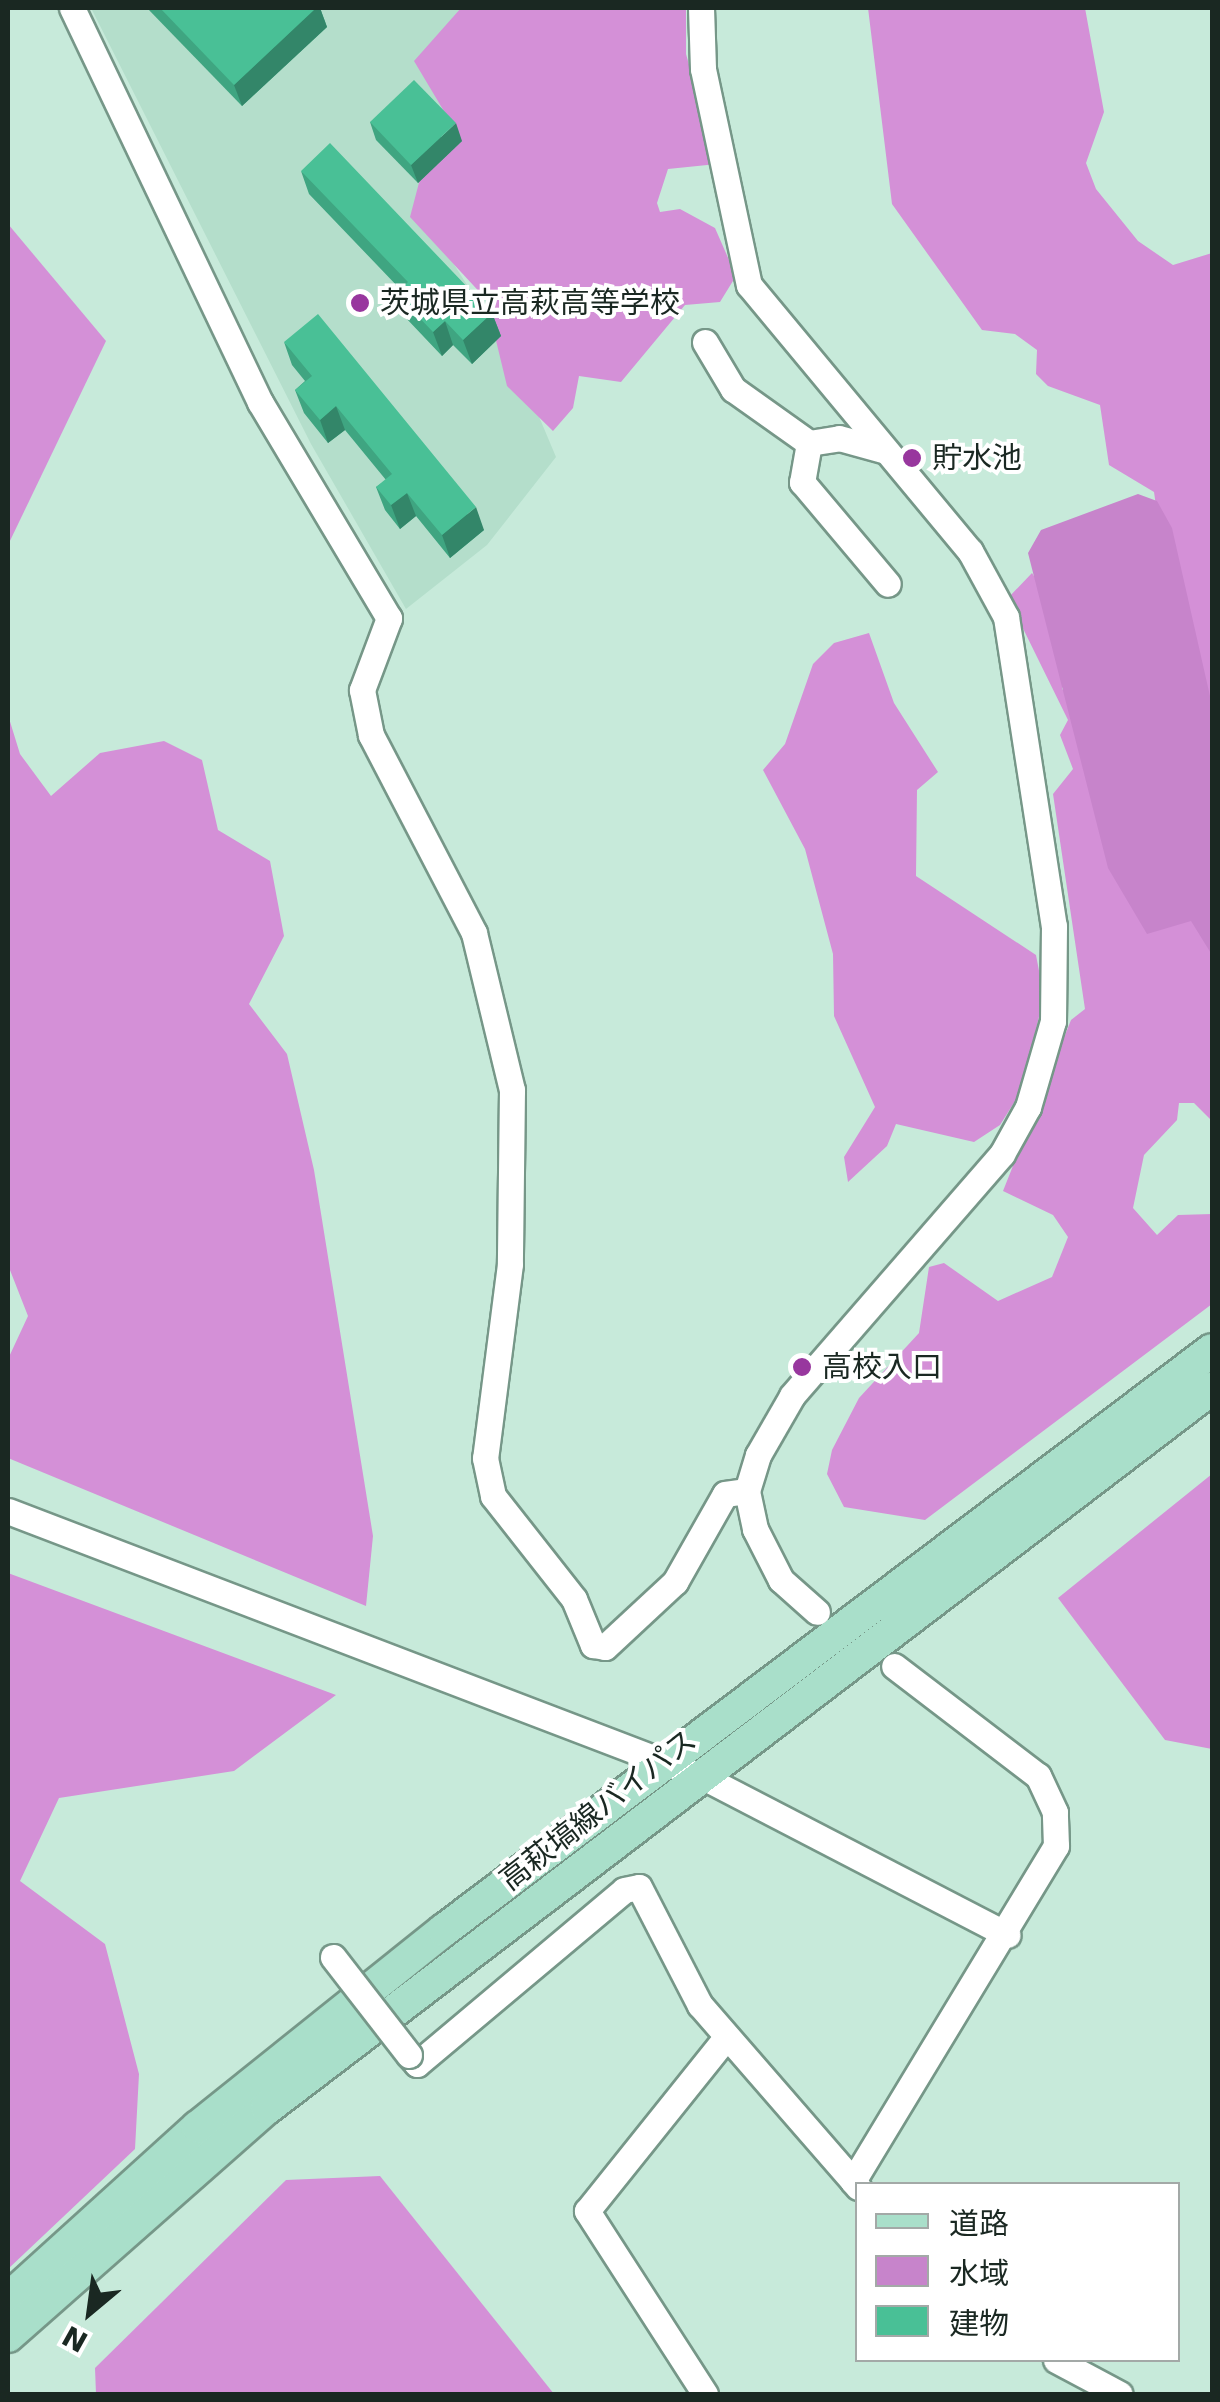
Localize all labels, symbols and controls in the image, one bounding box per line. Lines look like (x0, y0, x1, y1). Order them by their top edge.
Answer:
place label: 茨城県立高萩高等学校 (380, 285, 680, 321)
marker: 茨城県立高萩高等学校 (349, 292, 371, 314)
place label: 貯水池 (932, 440, 1022, 476)
marker: 貯水池 (901, 447, 923, 469)
place label: 高校入口 (822, 1349, 942, 1385)
marker: 高校入口 (791, 1356, 813, 1378)
street label: 高萩塙線バイパス (492, 1722, 704, 1898)
legend (855, 2182, 1180, 2362)
text: 道路 (949, 2206, 1009, 2241)
text: 水域 (949, 2256, 1009, 2291)
north arrow (40, 2262, 140, 2362)
text: 建物 (949, 2306, 1009, 2341)
text: N (57, 2319, 93, 2359)

